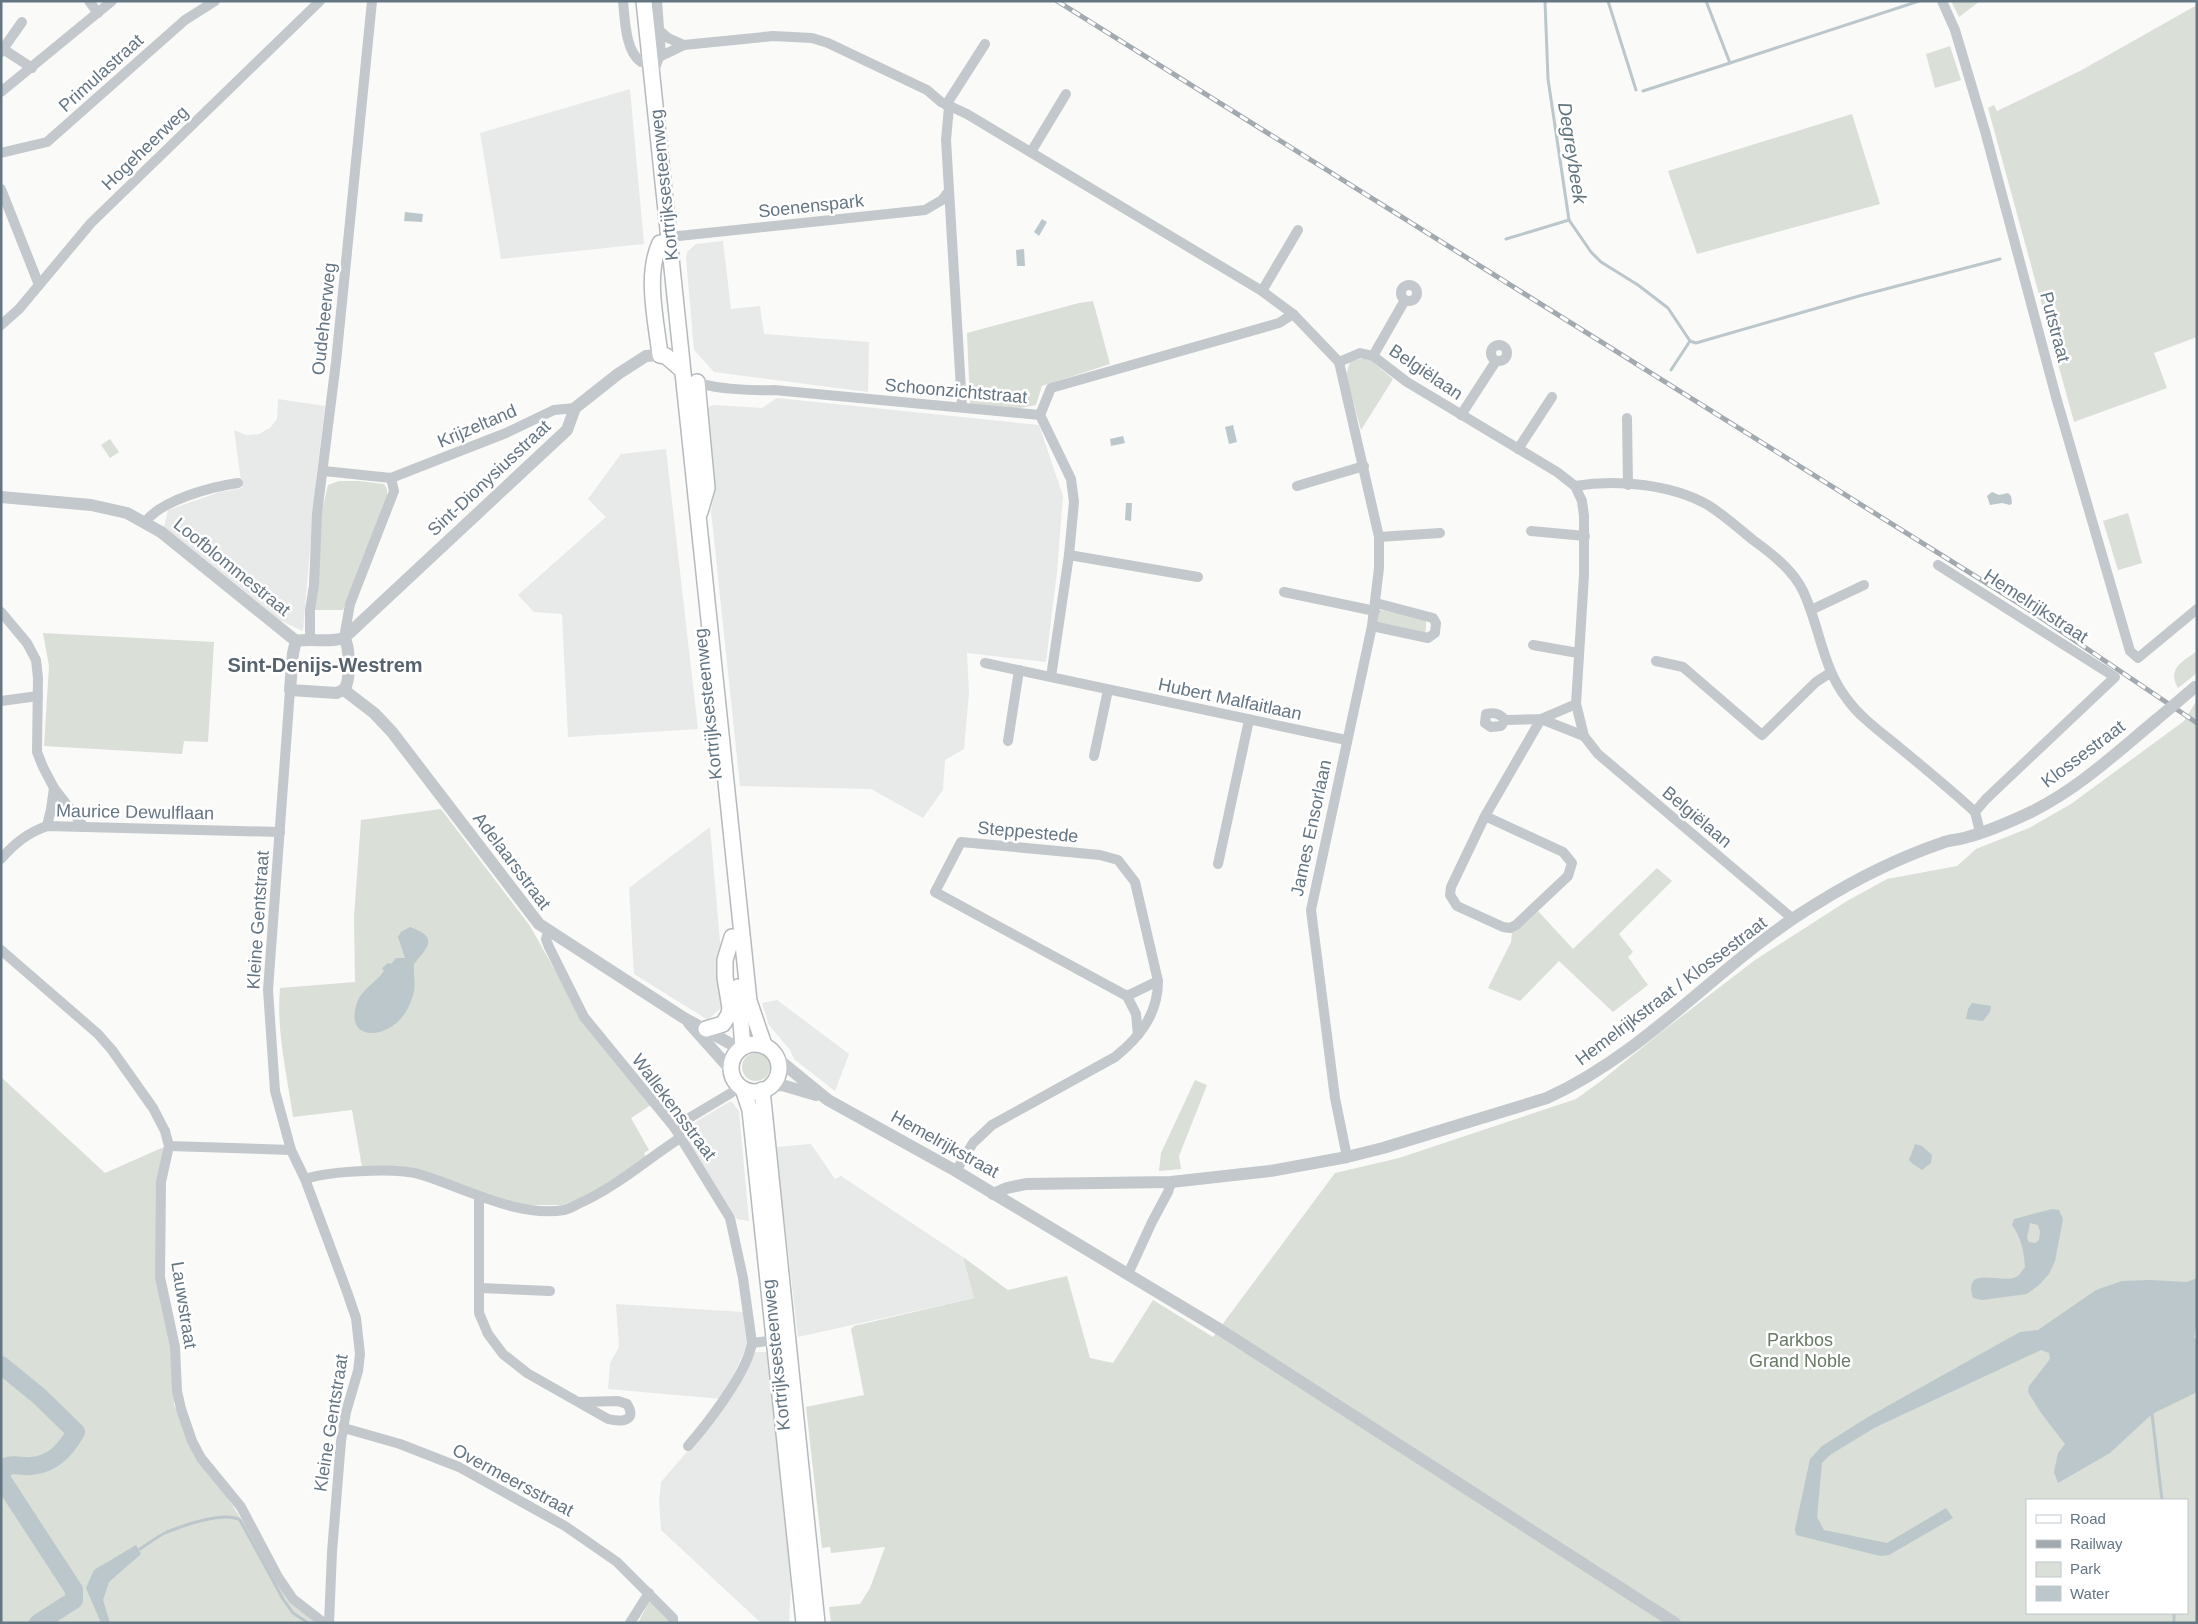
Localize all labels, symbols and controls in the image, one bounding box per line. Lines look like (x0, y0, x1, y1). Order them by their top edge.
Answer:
street label: Primulastraat (55, 30, 147, 116)
water label: Degreybeek (1554, 101, 1591, 207)
street label: Hogeheerweg (98, 102, 192, 194)
street label: Kortrijksesteenweg (646, 108, 682, 262)
street label: Soenenspark (757, 190, 866, 221)
street label: Oudeheerweg (308, 262, 340, 376)
street label: Putstraat (2036, 290, 2074, 364)
street label: Belgiëlaan (1386, 340, 1466, 404)
street label: Schoonzichtstraat (884, 375, 1028, 407)
street label: Krijzeltand (434, 400, 520, 452)
street label: Sint-Dionysiusstraat (424, 416, 554, 540)
street label: Loofblommestraat (170, 514, 294, 620)
street label: Hemelrijkstraat (1980, 565, 2092, 647)
street label: Kortrijksesteenweg (690, 627, 726, 781)
district label: Sint-Denijs-Westrem (227, 654, 423, 676)
street label: Hubert Malfaitlaan (1156, 674, 1304, 724)
street label: Klossestraat (2037, 716, 2129, 792)
street label: James Ensorlaan (1287, 758, 1335, 898)
street label: Belgiëlaan (1658, 782, 1736, 852)
street label: Maurice Dewulflaan (56, 801, 214, 823)
street label: Adelaarsstraat (469, 809, 555, 913)
street label: Steppestede (977, 818, 1079, 846)
street label: Kleine Gentstraat (243, 850, 273, 990)
street label: Hemelrijkstraat / Klossestraat (1572, 913, 1770, 1069)
street label: Wallekensstraat (628, 1050, 720, 1164)
street label: Hemelrijkstraat (888, 1106, 1002, 1182)
street label: Lauwstraat (167, 1260, 201, 1350)
street label: Kortrijksesteenweg (758, 1278, 794, 1432)
park label: Parkbos Grand Noble (1749, 1330, 1851, 1371)
street label: Kleine Gentstraat (310, 1353, 352, 1493)
street label: Overmeersstraat (449, 1440, 577, 1520)
legend (2026, 1499, 2188, 1614)
text: Road (2070, 1510, 2106, 1527)
text: Railway (2070, 1535, 2123, 1552)
text: Park (2070, 1560, 2101, 1577)
text: Water (2070, 1585, 2109, 1602)

